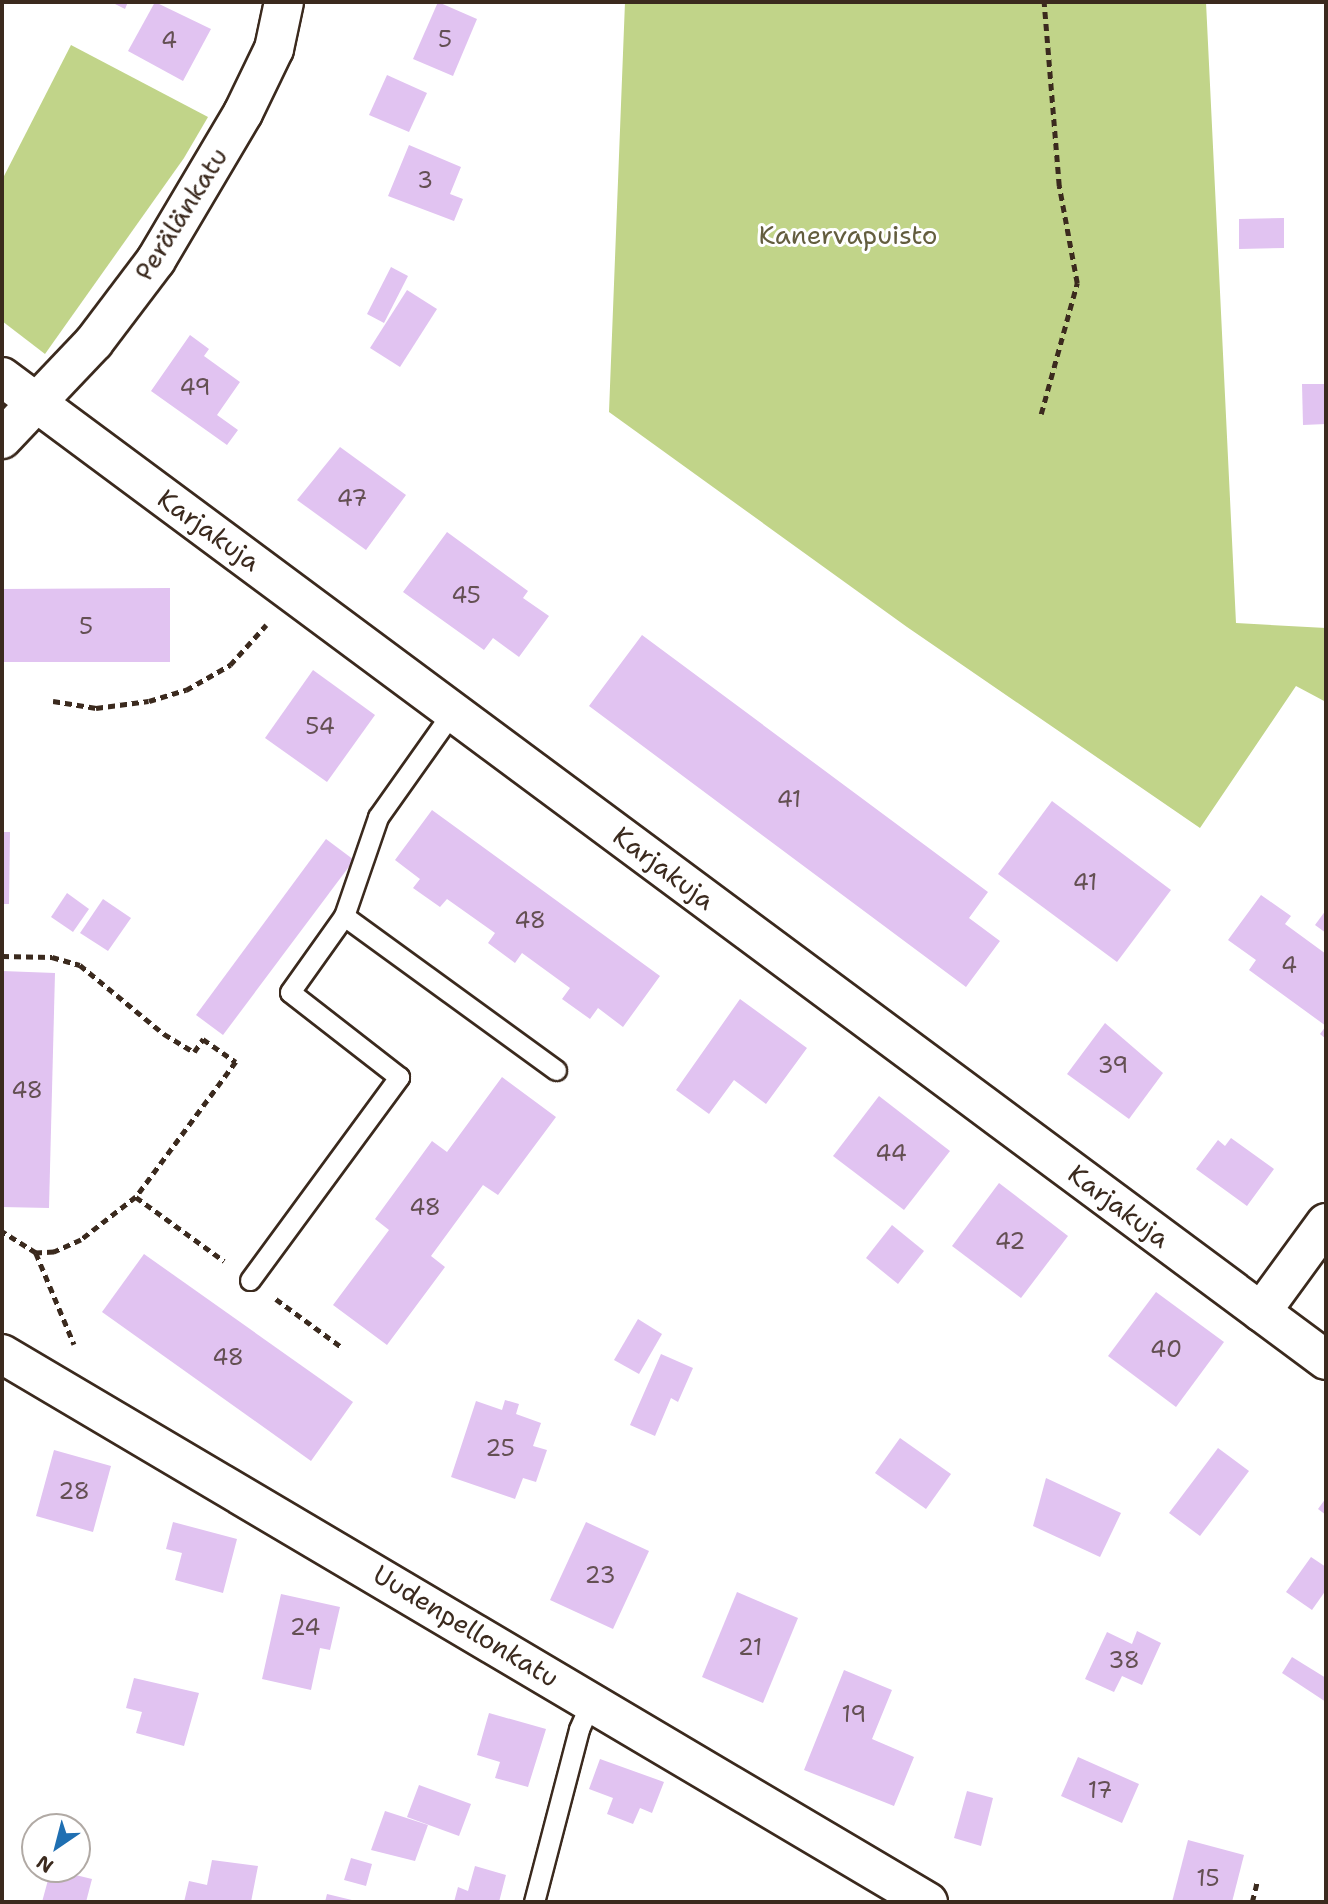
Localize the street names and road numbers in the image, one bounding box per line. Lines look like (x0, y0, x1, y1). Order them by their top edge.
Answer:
street label: Perälänkatu (128, 142, 234, 286)
street label: Karjakuja (152, 482, 266, 578)
street label: Karjakuja (607, 820, 721, 916)
street label: Karjakuja (1062, 1158, 1176, 1254)
street label: Uudenpellonkatu (368, 1558, 564, 1694)

